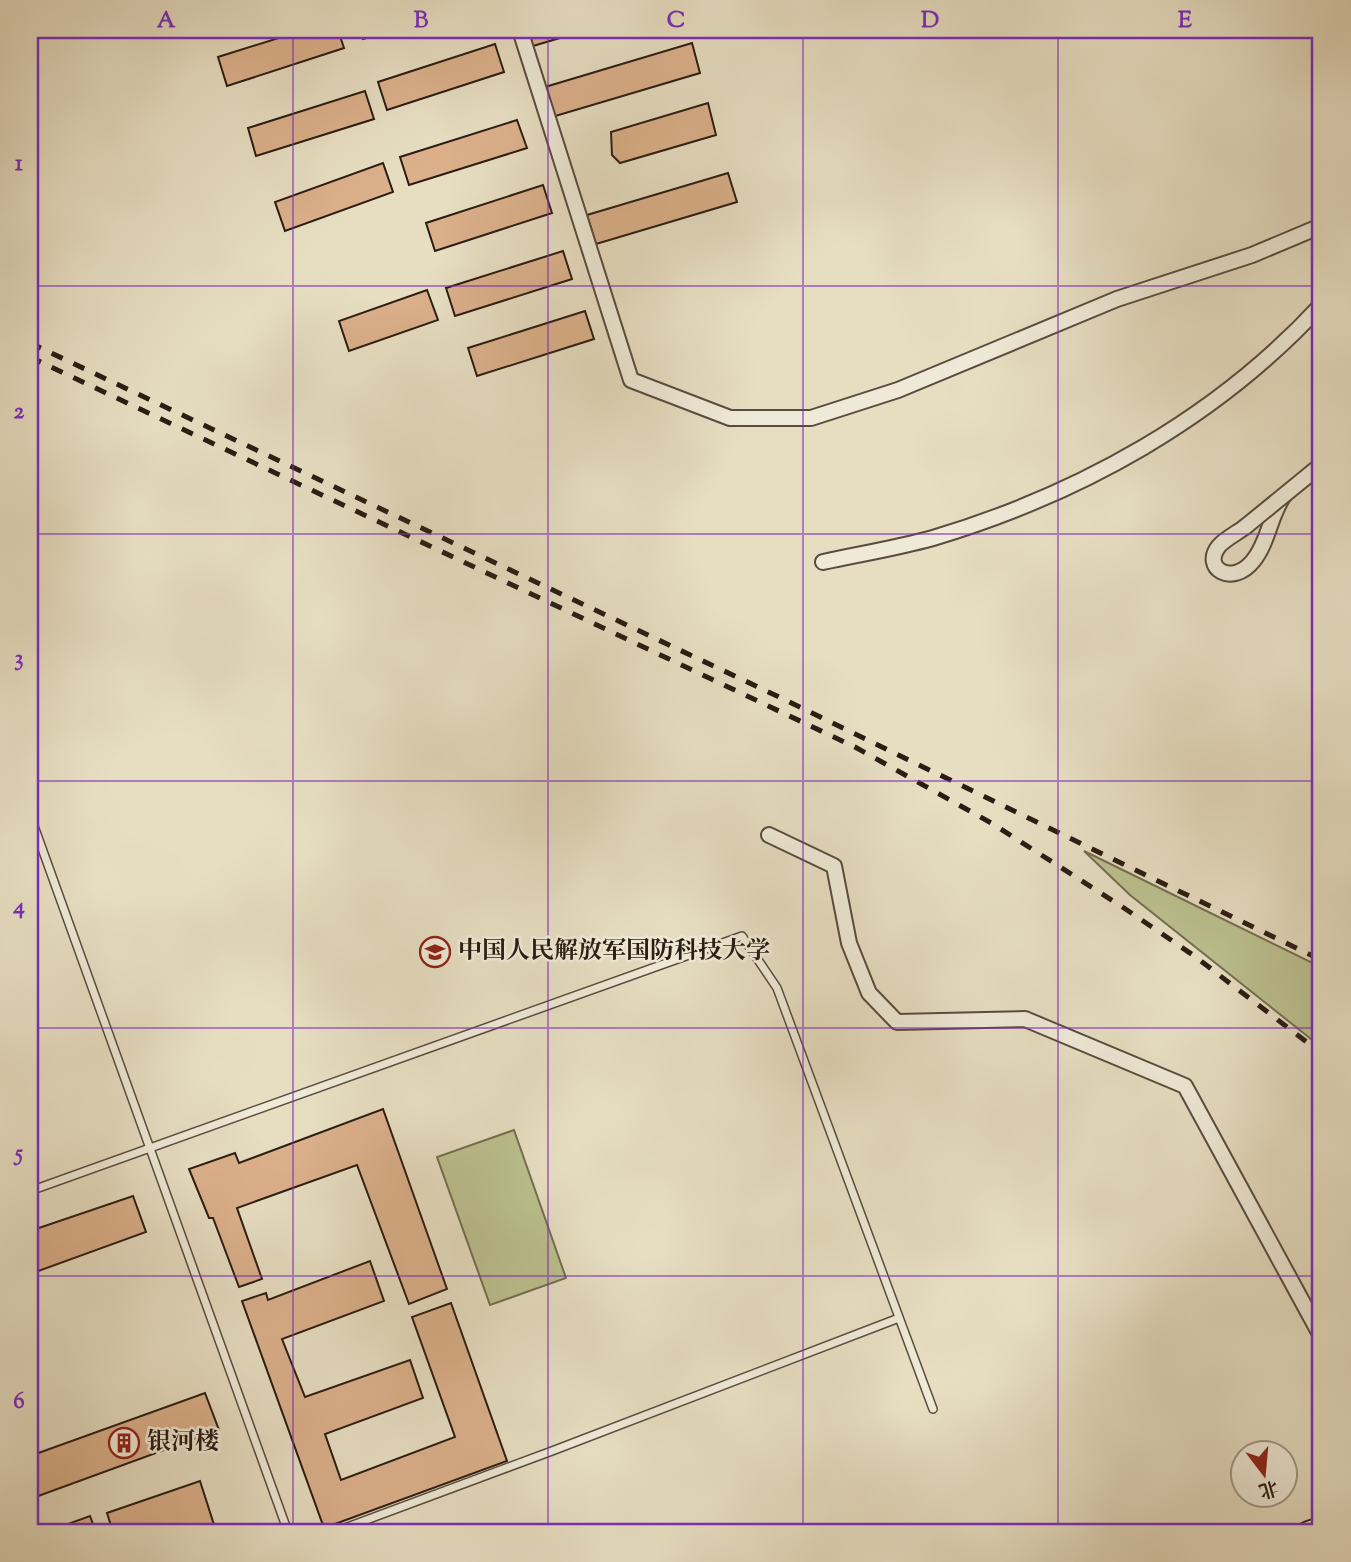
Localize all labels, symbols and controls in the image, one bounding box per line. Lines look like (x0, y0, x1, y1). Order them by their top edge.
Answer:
text: A (157, 5, 176, 38)
text: B (414, 5, 429, 38)
text: C (667, 5, 685, 38)
text: D (921, 5, 939, 38)
text: E (1178, 5, 1192, 38)
text: 1 (15, 148, 23, 181)
text: 2 (14, 396, 25, 429)
text: 3 (14, 643, 24, 676)
text: 4 (12, 891, 25, 924)
school or university icon: 中国人民解放军国防科技大学 (418, 935, 452, 969)
place label: 中国人民解放军国防科技大学 (458, 935, 770, 969)
text: 5 (13, 1138, 23, 1171)
text: 6 (13, 1386, 25, 1419)
building icon: 银河楼 (107, 1426, 141, 1460)
place label: 银河楼 (147, 1426, 219, 1460)
north arrow (1228, 1440, 1298, 1510)
text: 北 (1255, 1472, 1281, 1504)

